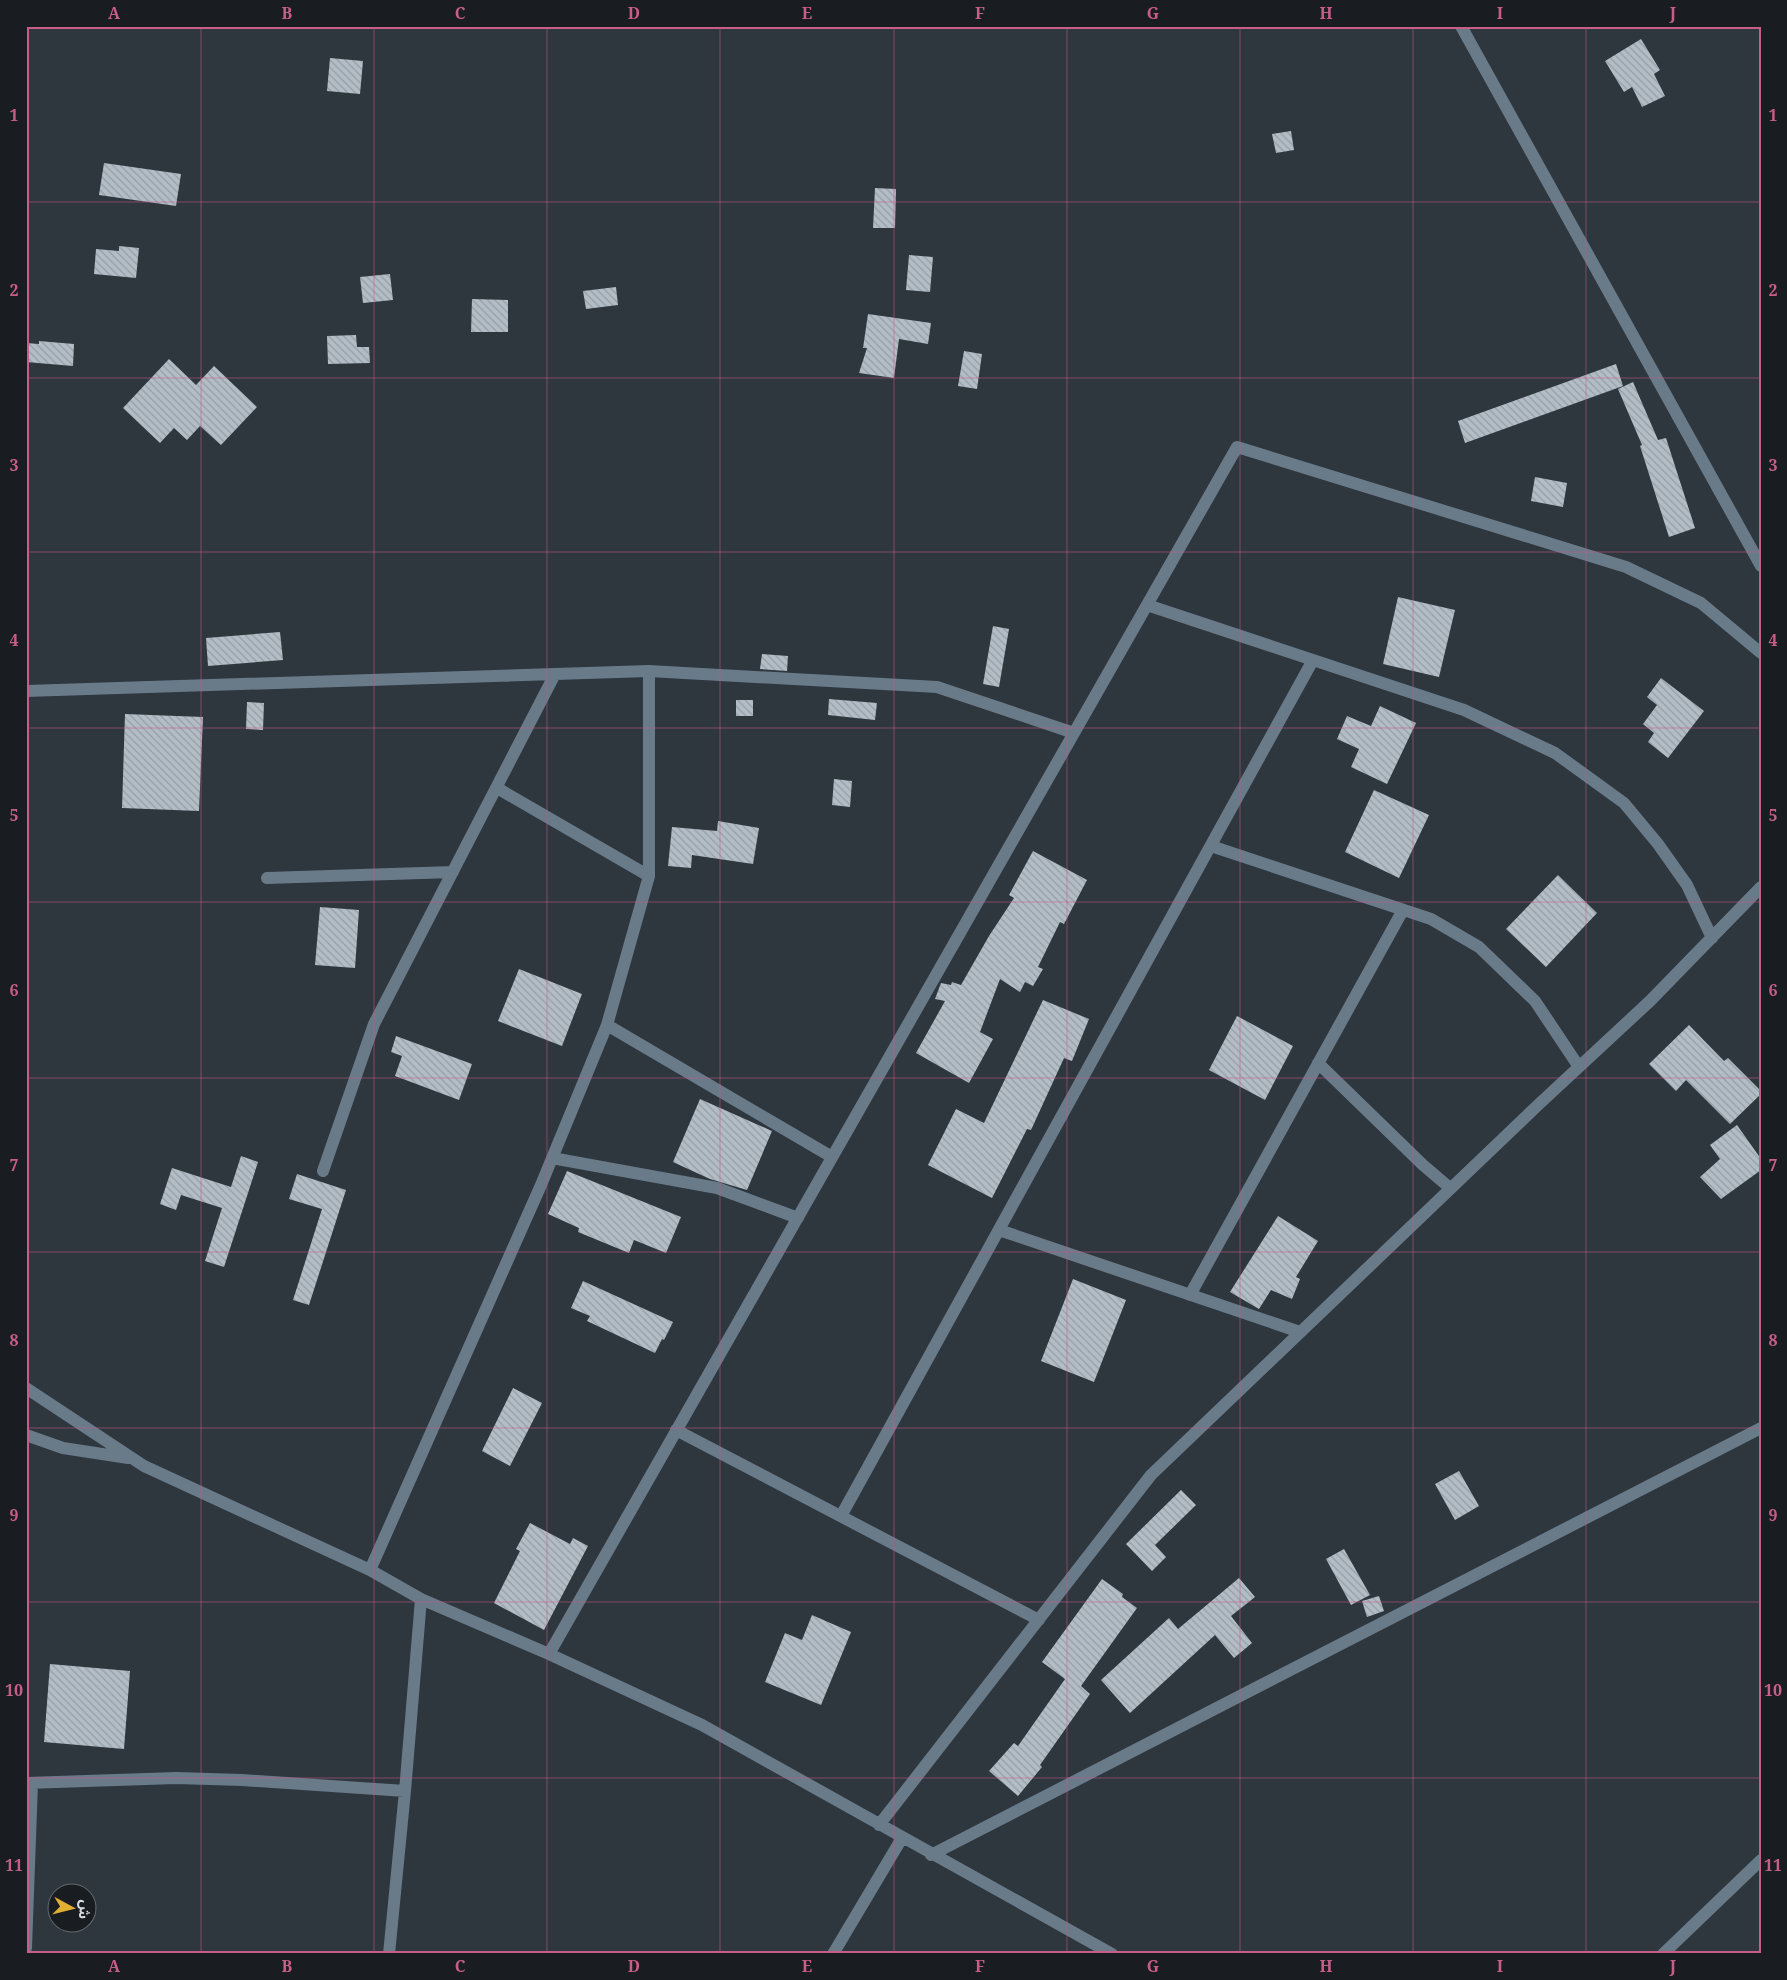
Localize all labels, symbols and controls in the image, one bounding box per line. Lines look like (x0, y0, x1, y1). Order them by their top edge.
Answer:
text: A (108, 2, 121, 24)
text: B (282, 2, 293, 24)
text: C (455, 2, 466, 24)
text: D (628, 2, 640, 24)
text: E (802, 2, 812, 24)
text: F (975, 2, 985, 24)
text: G (1147, 2, 1159, 24)
text: H (1319, 2, 1333, 24)
text: I (1497, 2, 1503, 24)
text: J (1669, 2, 1677, 24)
text: 1 (9, 104, 19, 126)
text: 1 (1768, 104, 1778, 126)
text: 2 (9, 279, 19, 301)
text: 2 (1768, 279, 1778, 301)
text: 3 (9, 454, 19, 476)
text: 3 (1768, 454, 1778, 476)
text: 4 (9, 629, 19, 651)
text: 4 (1768, 629, 1778, 651)
text: 5 (9, 804, 19, 826)
text: 5 (1768, 804, 1778, 826)
text: 6 (9, 979, 19, 1001)
text: 6 (1768, 979, 1778, 1001)
text: 7 (9, 1154, 19, 1176)
text: 7 (1768, 1154, 1778, 1176)
text: 8 (9, 1329, 19, 1351)
text: 8 (1768, 1329, 1778, 1351)
text: 9 (9, 1504, 19, 1526)
text: 9 (1768, 1504, 1778, 1526)
text: 10 (5, 1679, 23, 1701)
text: 10 (1764, 1679, 1782, 1701)
text: 11 (5, 1854, 23, 1876)
text: 11 (1764, 1854, 1782, 1876)
north arrow (48, 1882, 98, 1932)
text: ش (75, 1899, 96, 1920)
text: A (108, 1955, 121, 1977)
text: B (282, 1955, 293, 1977)
text: C (455, 1955, 466, 1977)
text: D (628, 1955, 640, 1977)
text: E (802, 1955, 812, 1977)
text: F (975, 1955, 985, 1977)
text: G (1147, 1955, 1159, 1977)
text: H (1319, 1955, 1333, 1977)
text: I (1497, 1955, 1503, 1977)
text: J (1669, 1955, 1677, 1977)

